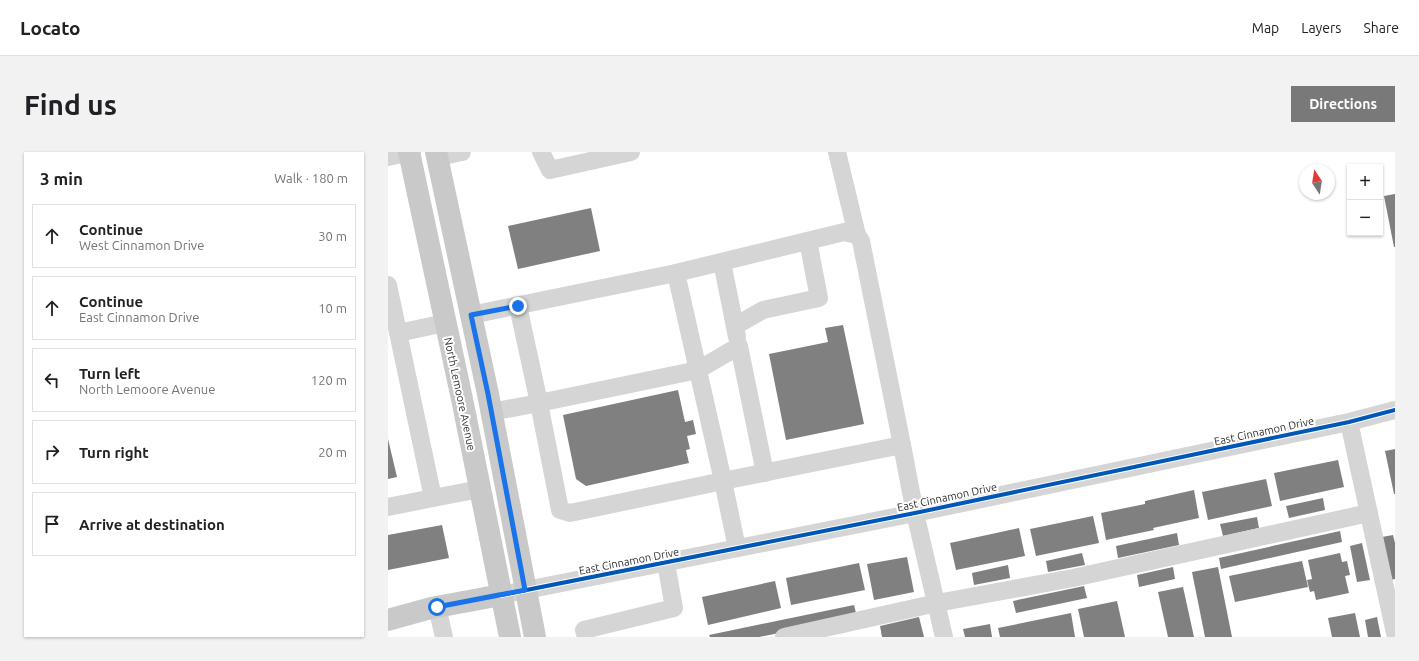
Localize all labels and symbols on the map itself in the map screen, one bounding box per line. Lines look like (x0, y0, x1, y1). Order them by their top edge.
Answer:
north arrow (1299, 164, 1335, 200)
route end (509, 297, 527, 315)
street label: North Lemoore Avenue (442, 336, 478, 452)
street label: East Cinnamon Drive (1213, 415, 1315, 447)
street label: East Cinnamon Drive (896, 481, 998, 513)
street label: East Cinnamon Drive (578, 545, 680, 577)
route start (428, 598, 446, 616)

